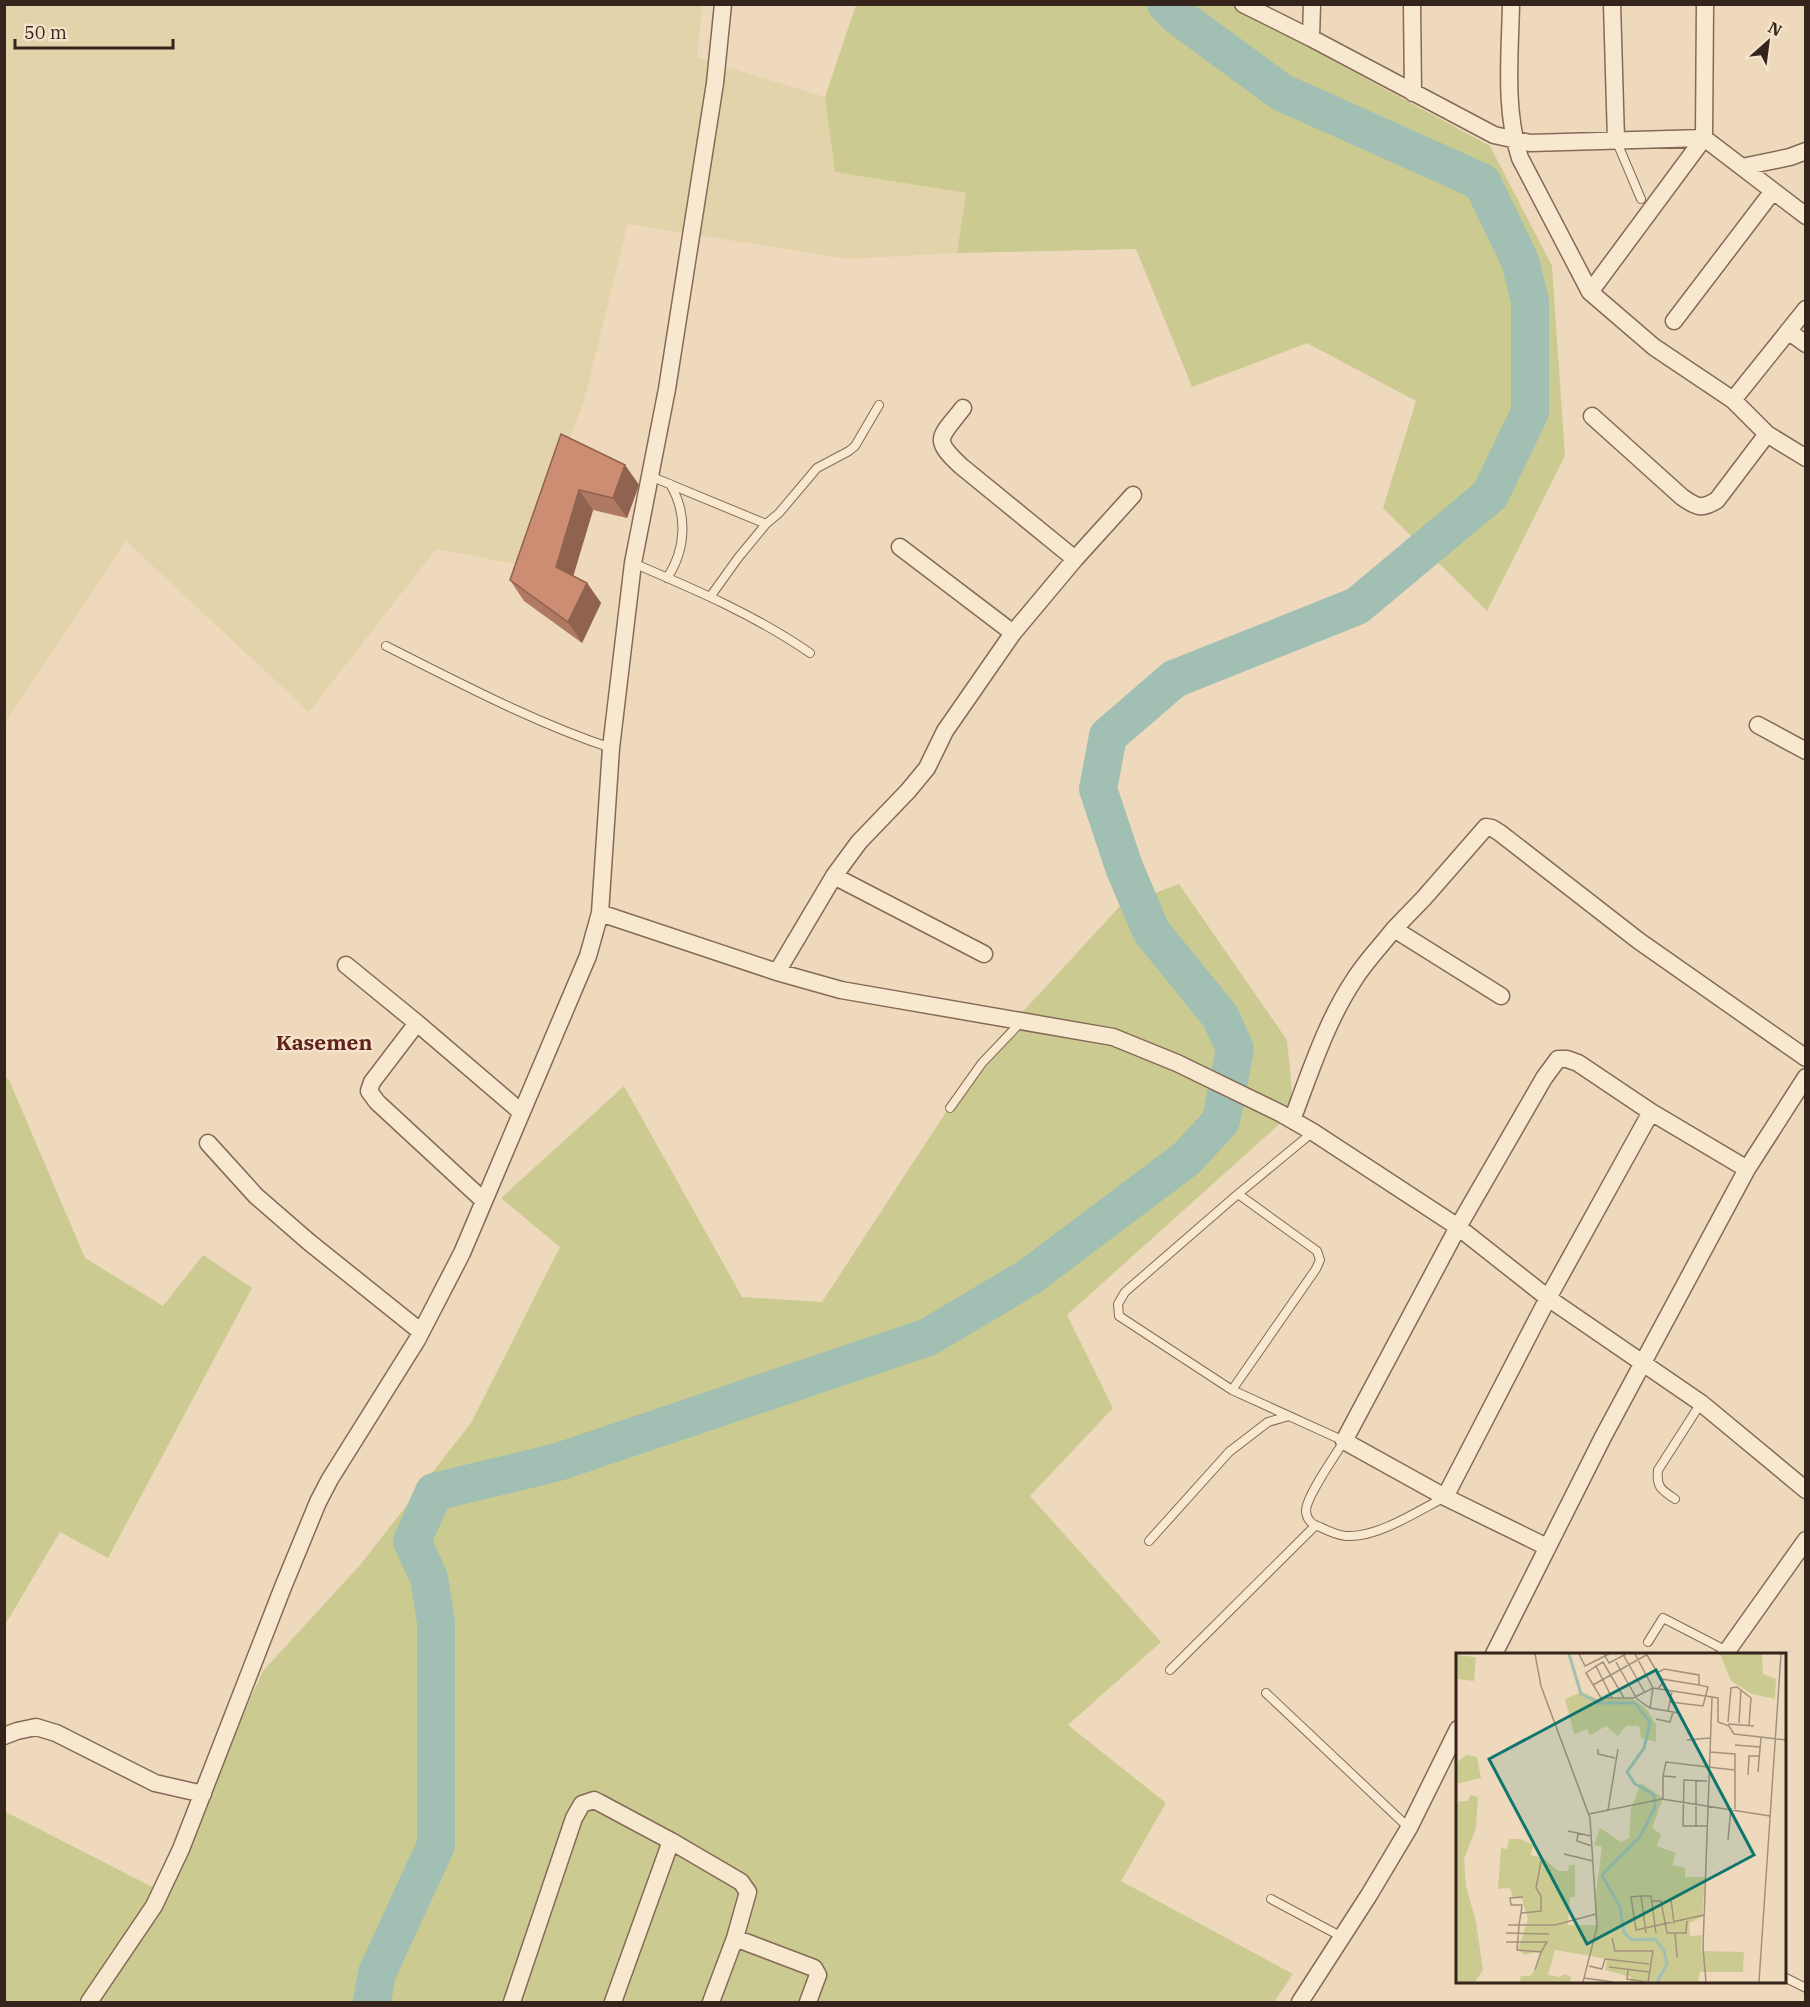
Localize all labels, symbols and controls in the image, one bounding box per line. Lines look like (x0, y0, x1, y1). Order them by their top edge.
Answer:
scale bar (15, 12, 172, 50)
north arrow (1738, 12, 1798, 72)
text: N (1765, 17, 1785, 41)
text: 50 m (24, 21, 67, 44)
district label: Kasemen (276, 1028, 372, 1056)
inset map (1456, 1653, 1786, 1983)

